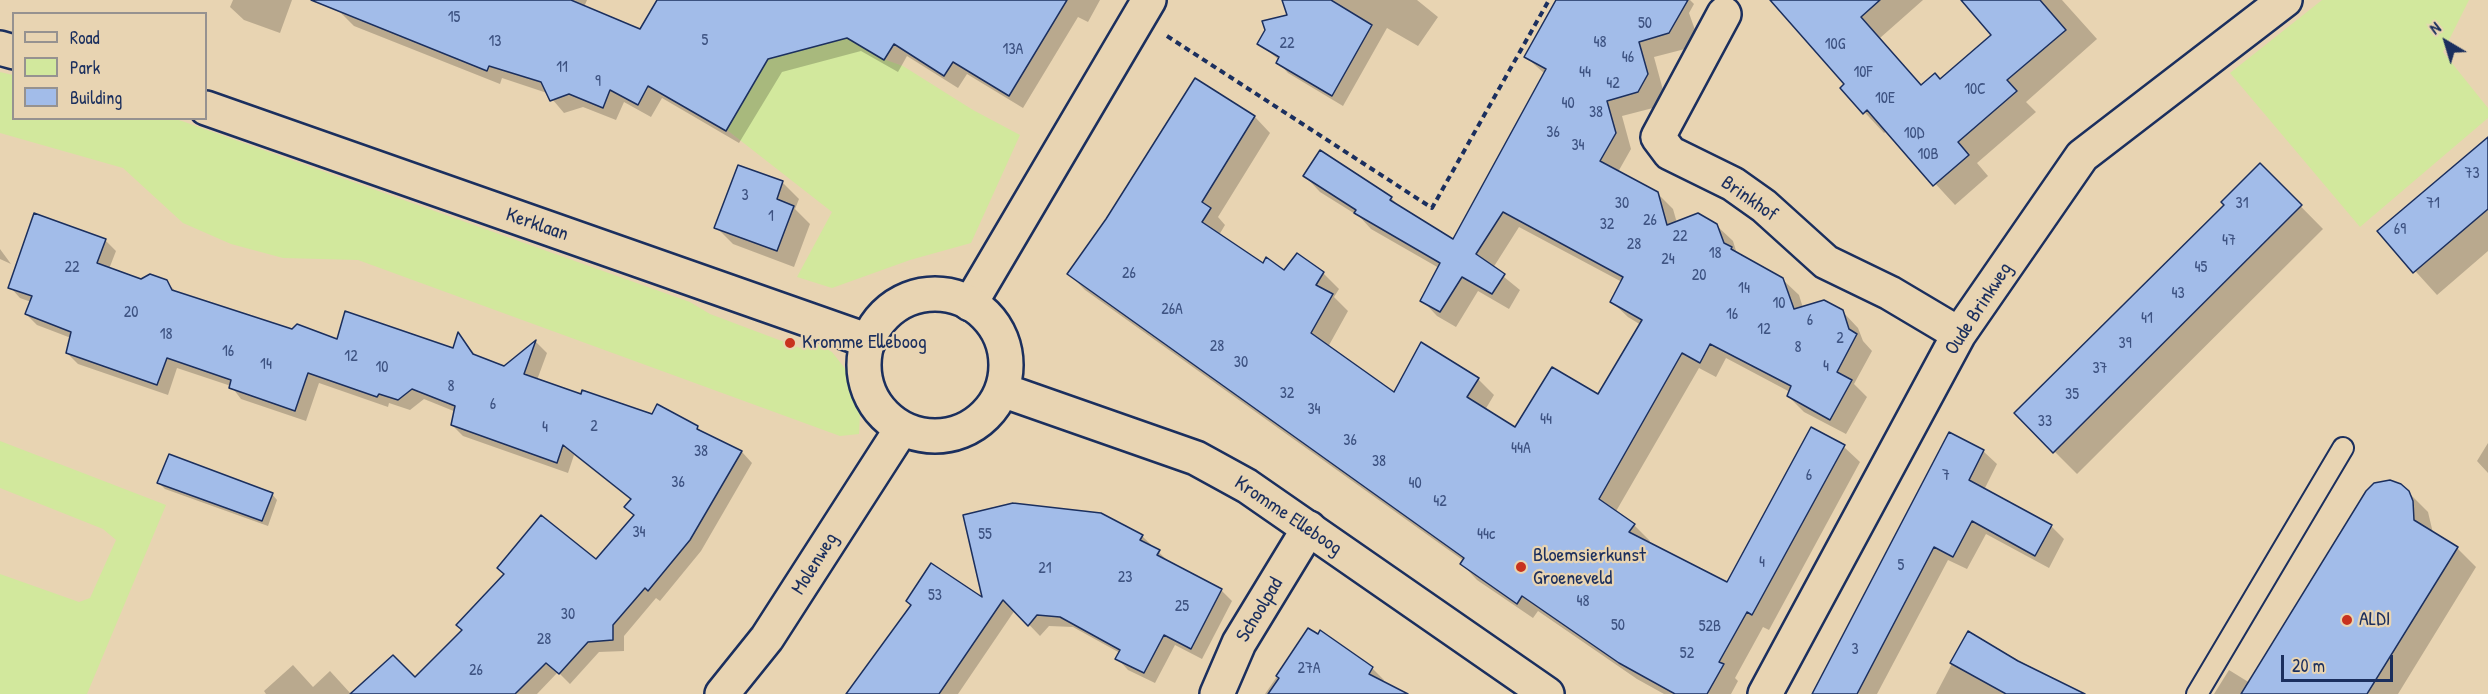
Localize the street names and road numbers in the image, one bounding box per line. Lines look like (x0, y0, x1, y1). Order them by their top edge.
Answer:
street label: Brinkhof (1716, 171, 1782, 227)
street label: Kerklaan (503, 203, 571, 247)
street label: Oude Brinkweg (1940, 258, 2018, 360)
street label: Kromme Elleboog (1230, 471, 1346, 561)
street label: Molenweg (787, 529, 843, 599)
street label: Schoolpad (1231, 573, 1289, 647)

